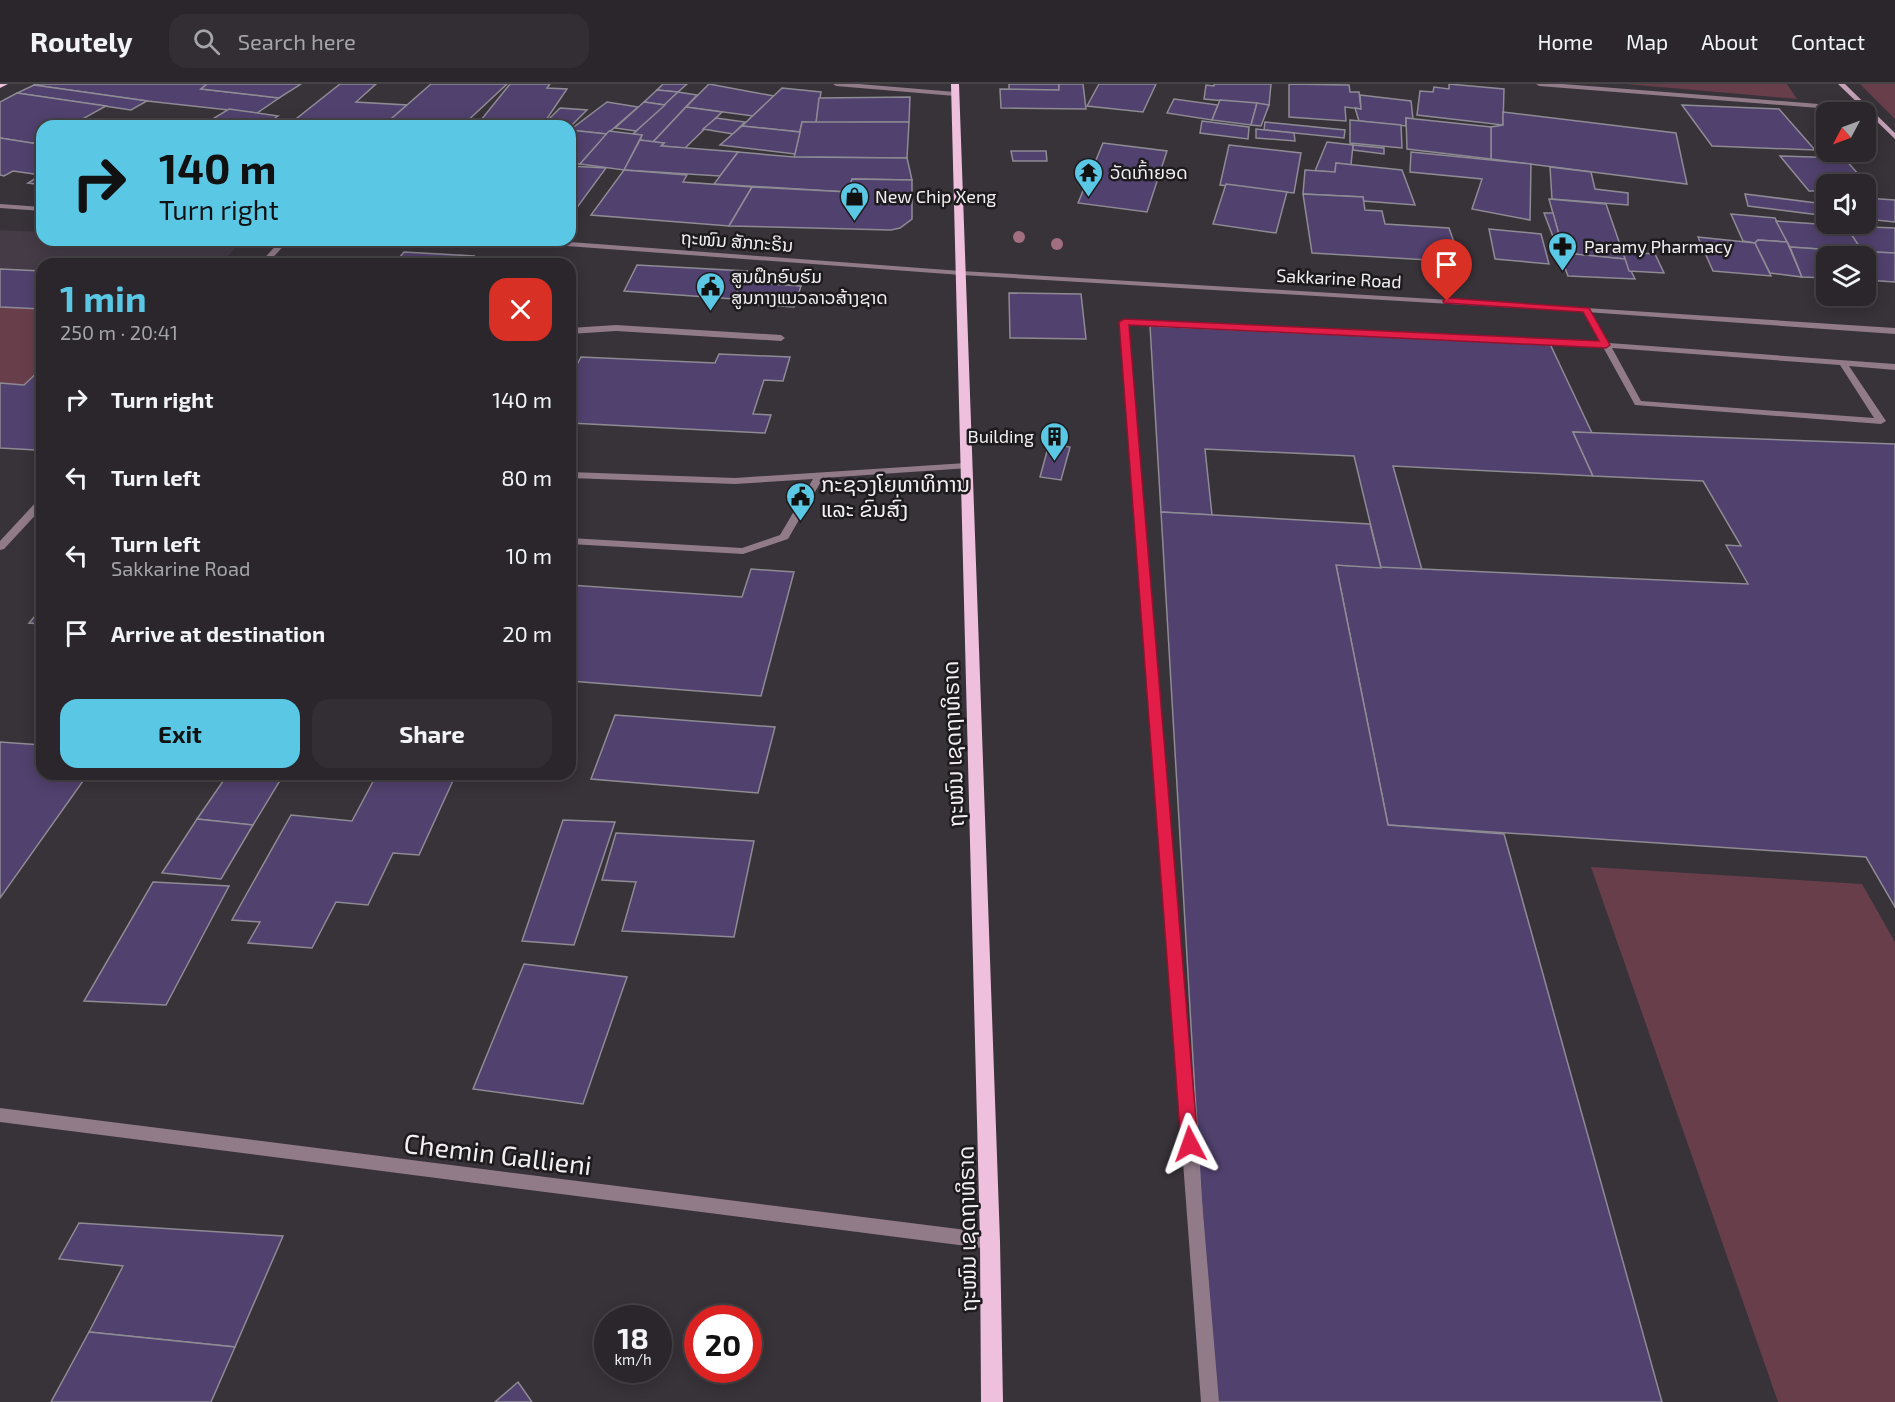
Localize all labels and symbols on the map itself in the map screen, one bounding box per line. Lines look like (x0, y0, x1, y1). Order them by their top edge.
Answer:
north arrow (1816, 102, 1876, 162)
temple icon: ວັດເກົ້າຍອດ (1073, 156, 1105, 198)
place label: ວັດເກົ້າຍອດ (1110, 160, 1188, 183)
shop icon: New Chip Xeng (838, 180, 870, 222)
place label: New Chip Xeng (875, 185, 996, 207)
street label: ຖະໜົນ ສັກກະຣິນ (680, 226, 794, 256)
pharmacy icon: Paramy Pharmacy (1547, 230, 1579, 272)
place label: Paramy Pharmacy (1584, 235, 1733, 257)
pin (1421, 239, 1472, 301)
street label: Sakkarine Road (1276, 264, 1402, 292)
place label: ສູນຝຶກອົບຮົມ ສູນກາງແນວລາວສ້າງຊາດ (731, 265, 888, 310)
public building icon: ສູນຝຶກອົບຮົມ ສູນກາງແນວລາວສ້າງຊາດ (694, 270, 726, 312)
building icon: Building (1039, 420, 1071, 462)
place label: Building (967, 425, 1034, 447)
place label: ກະຊວງໂຍທາທິການ ແລະ ຂົນສົ່ງ (821, 470, 970, 521)
public building icon: ກະຊວງໂຍທາທິການ ແລະ ຂົນສົ່ງ (784, 480, 816, 522)
street label: ຖະໜົນ ເຊດຖາທິຣາດ (936, 660, 968, 828)
position arrow (1158, 1112, 1222, 1176)
street label: Chemin Gallieni (402, 1126, 594, 1180)
street label: ຖະໜົນ ເຊດຖາທິຣາດ (952, 1145, 980, 1313)
speed limit sign: 20 (684, 1305, 762, 1383)

